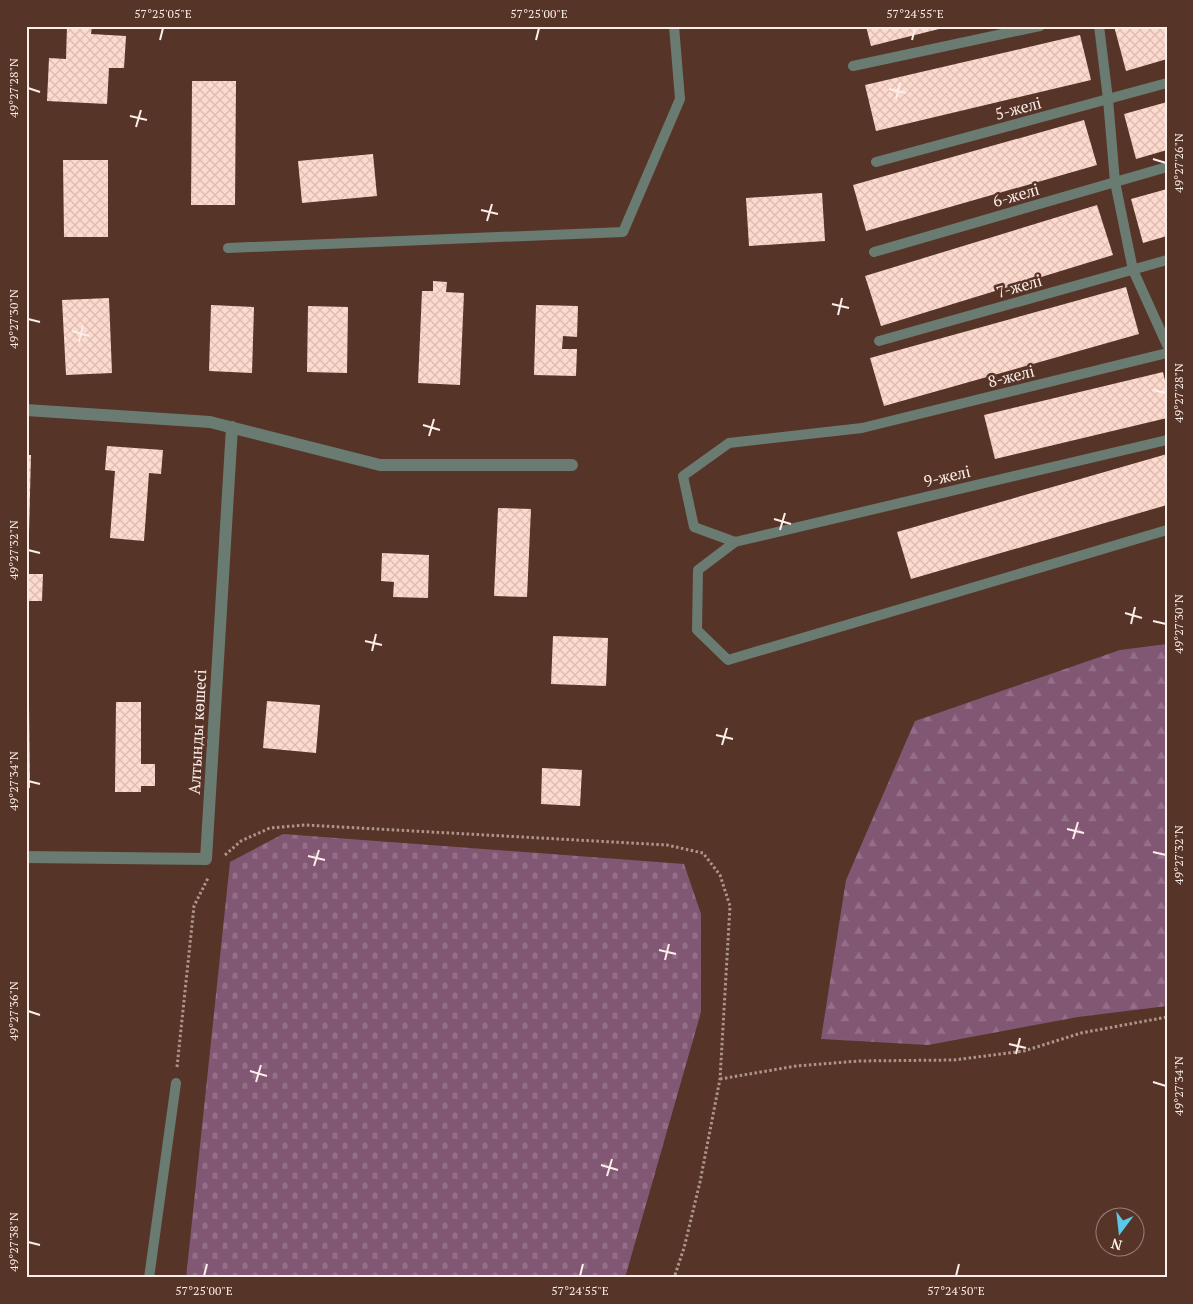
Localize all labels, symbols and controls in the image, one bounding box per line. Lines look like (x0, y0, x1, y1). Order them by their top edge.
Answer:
text: 57°25'05"E (134, 6, 192, 21)
text: 57°25'00"E (510, 6, 568, 21)
text: 57°24'55"E (886, 6, 944, 21)
text: 49°27'28"N (6, 58, 21, 118)
street label: 5-желі (992, 91, 1044, 125)
text: 49°27'26"N (1171, 133, 1186, 193)
street label: 6-желі (990, 178, 1042, 212)
street label: 7-желі (994, 269, 1045, 303)
text: 49°27'30"N (6, 289, 21, 349)
street label: 8-желі (985, 360, 1037, 392)
text: 49°27'28"N (1171, 363, 1186, 423)
street label: 9-желі (921, 460, 973, 492)
text: 49°27'32"N (6, 520, 21, 580)
text: 49°27'30"N (1171, 594, 1186, 654)
street label: Алтынды көшесі (183, 669, 211, 795)
text: 49°27'34"N (6, 751, 21, 811)
text: 49°27'32"N (1171, 825, 1186, 885)
text: 49°27'36"N (6, 981, 21, 1041)
text: 49°27'34"N (1171, 1056, 1186, 1116)
north arrow (1096, 1206, 1146, 1256)
text: 49°27'38"N (6, 1212, 21, 1272)
text: N (1109, 1234, 1124, 1256)
text: 57°25'00"E (175, 1283, 233, 1298)
text: 57°24'55"E (551, 1283, 609, 1298)
text: 57°24'50"E (927, 1283, 985, 1298)

